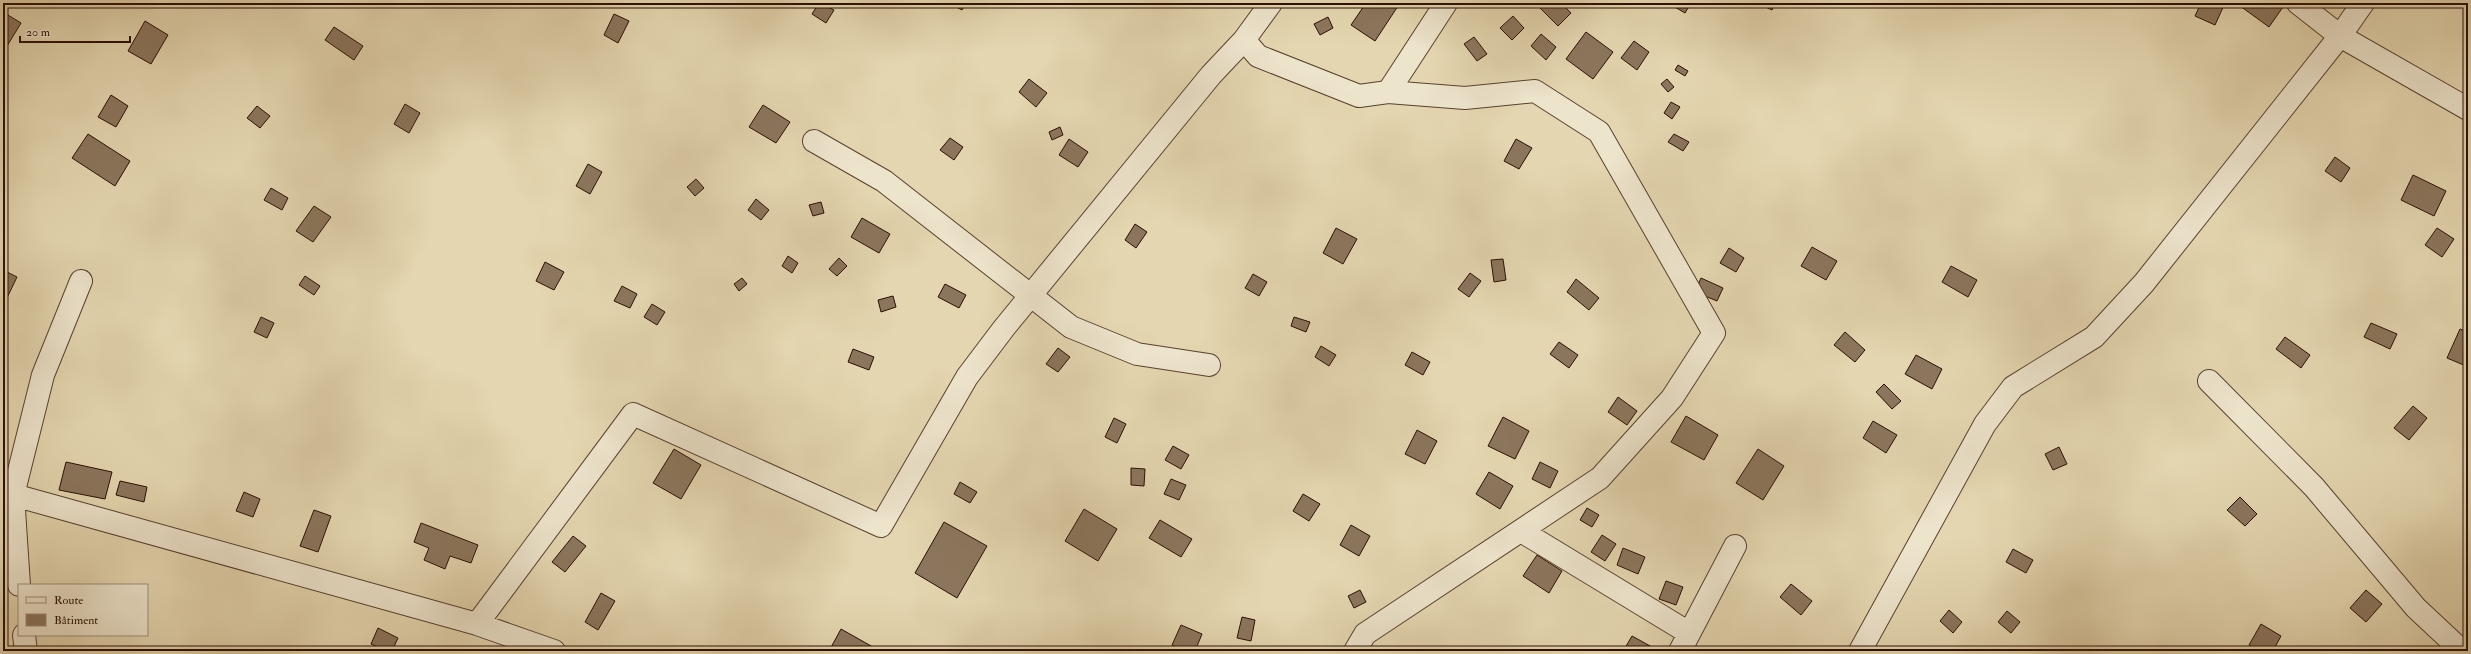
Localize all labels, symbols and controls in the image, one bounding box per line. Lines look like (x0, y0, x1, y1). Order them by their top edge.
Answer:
scale bar (20, 18, 130, 44)
text: 20 m (26, 25, 51, 40)
legend (18, 584, 148, 636)
text: Route (54, 593, 83, 608)
text: Bâtiment (54, 613, 98, 628)

